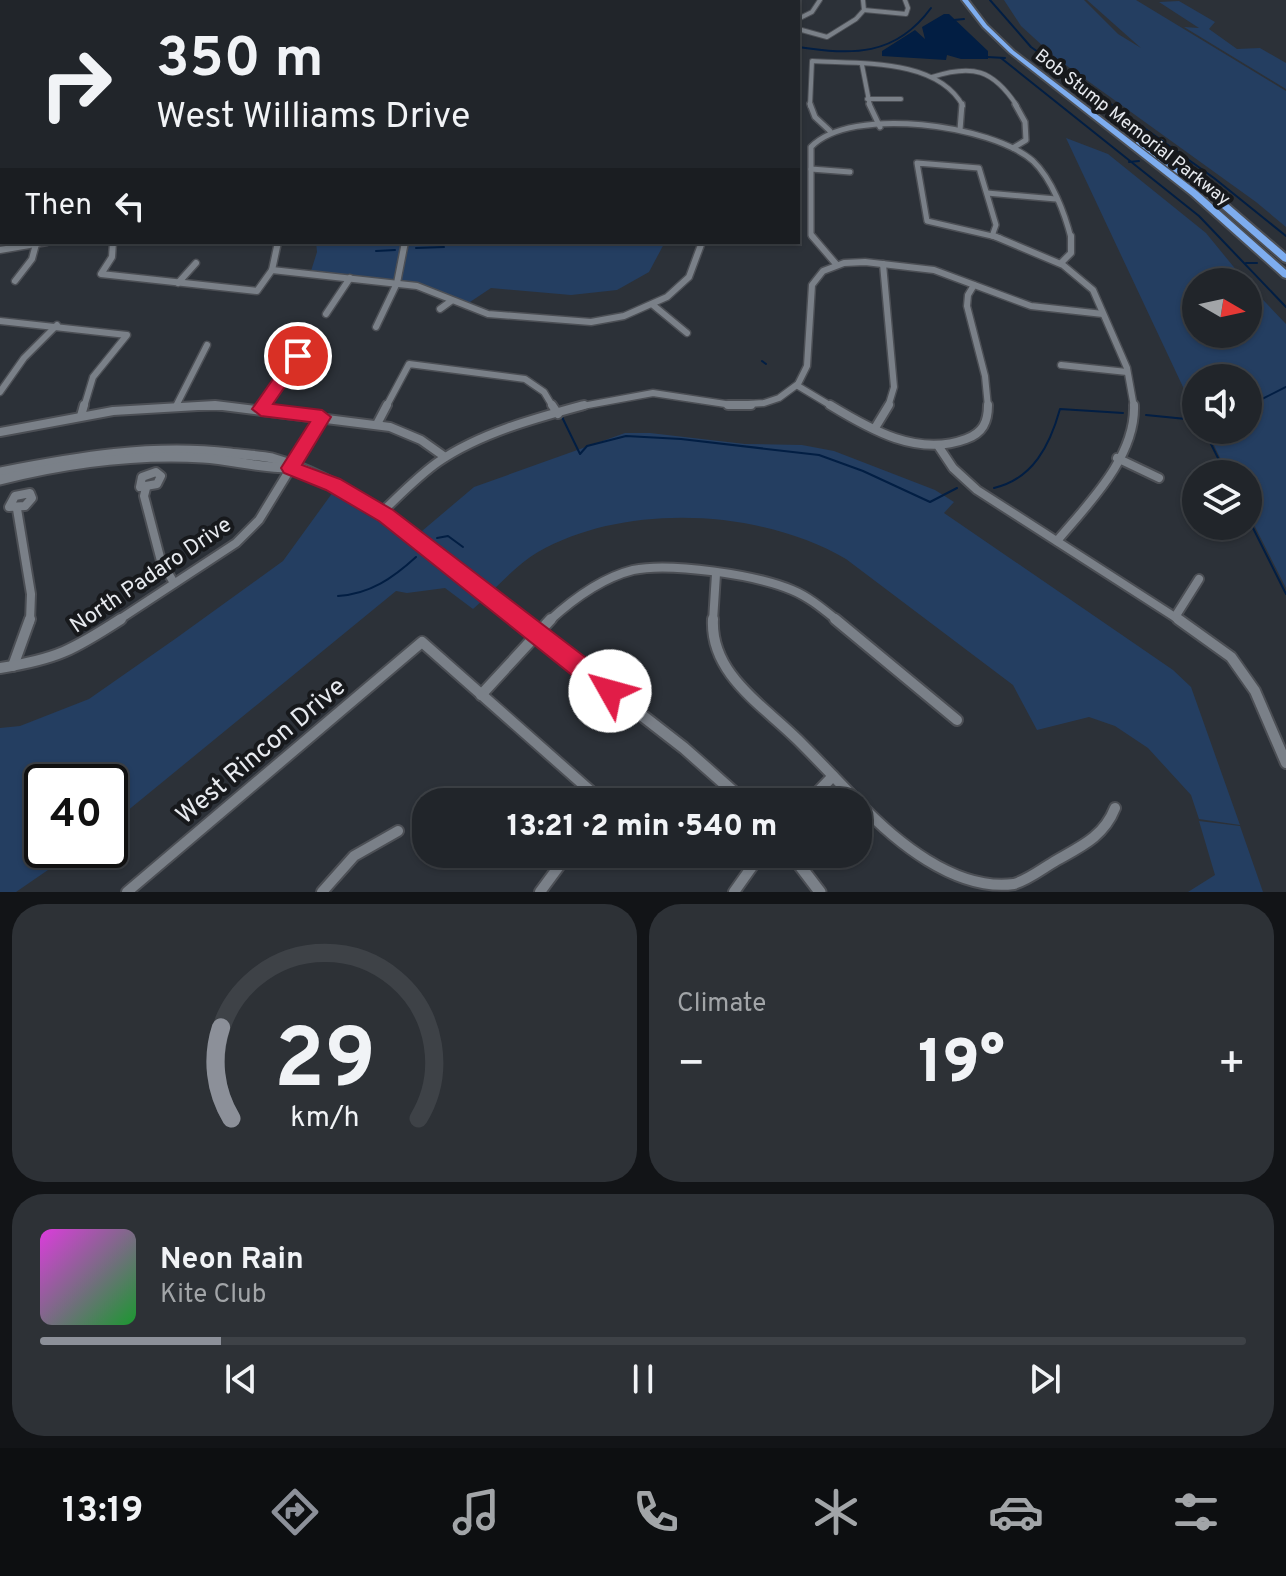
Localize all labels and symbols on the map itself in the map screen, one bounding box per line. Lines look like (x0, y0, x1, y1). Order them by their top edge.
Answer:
street label: Bob Stump Memorial Parkway (1030, 45, 1234, 212)
north arrow (1182, 268, 1262, 348)
pin (264, 322, 332, 390)
street label: North Padaro Drive (65, 512, 237, 640)
position arrow (568, 649, 652, 733)
street label: West Rincon Drive (170, 671, 353, 833)
speed limit sign: 40 (24, 764, 128, 868)

